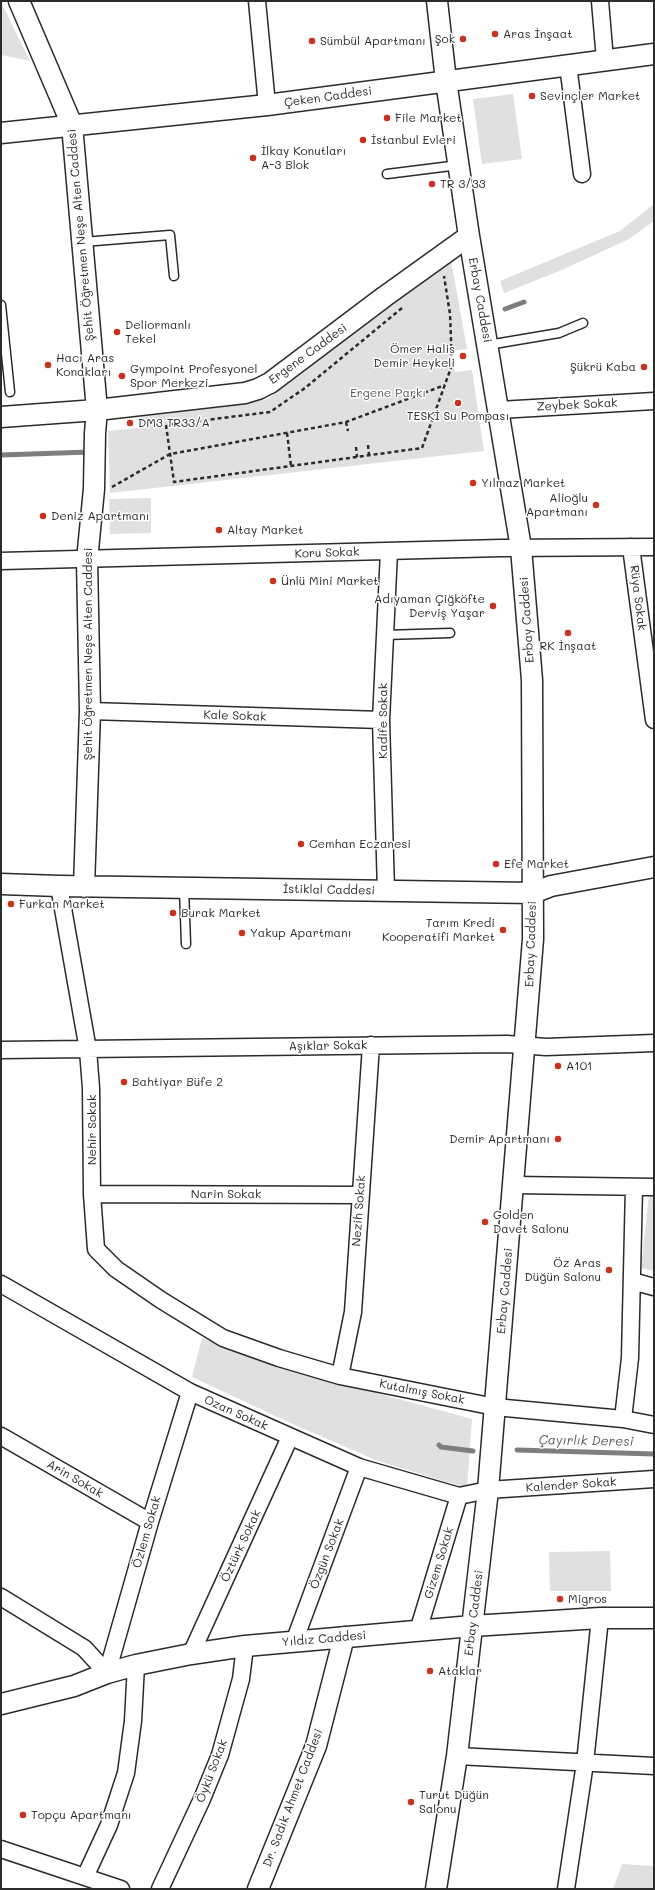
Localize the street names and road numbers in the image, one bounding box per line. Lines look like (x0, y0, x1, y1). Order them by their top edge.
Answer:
street label: Çeken Caddesi (283, 84, 373, 110)
street label: Şehit Öğretmen Neşe Alten Caddesi (65, 128, 97, 342)
street label: Erbay Caddesi (465, 256, 495, 344)
street label: Ergene Caddesi (266, 321, 350, 387)
street label: Zeybek Sokak (536, 396, 618, 414)
street label: Koru Sokak (294, 545, 360, 561)
street label: Şehit Öğretmen Neşe Alten Caddesi (81, 548, 95, 760)
street label: Rüya Sokak (627, 564, 649, 632)
street label: Erbay Caddesi (517, 576, 537, 664)
street label: Kadife Sokak (376, 683, 390, 759)
street label: Kale Sokak (203, 708, 267, 724)
street label: İstiklal Caddesi (283, 882, 375, 898)
street label: Erbay Caddesi (522, 901, 540, 987)
street label: Aşıklar Sokak (289, 1038, 367, 1054)
street label: Nehir Sokak (85, 1095, 99, 1165)
street label: Nezih Sokak (349, 1175, 369, 1247)
street label: Narin Sokak (191, 1187, 261, 1201)
street label: Erbay Caddesi (494, 1247, 516, 1335)
street label: Kutalmış Sokak (378, 1377, 466, 1407)
street label: Ozan Sokak (202, 1393, 270, 1433)
street label: Arin Sokak (44, 1457, 106, 1501)
street label: Kalender Sokak (525, 1475, 617, 1495)
street label: Özlem Sokak (130, 1494, 164, 1570)
street label: Öztürk Sokak (218, 1507, 264, 1585)
street label: Özgün Sokak (307, 1517, 347, 1591)
street label: Gizem Sokak (421, 1525, 457, 1601)
street label: Erbay Caddesi (462, 1569, 486, 1657)
street label: Yıldız Caddesi (281, 1628, 367, 1650)
street label: Dr. Sadık Ahmet Caddesi (260, 1727, 326, 1869)
street label: Öykü Sokak (193, 1737, 231, 1805)

